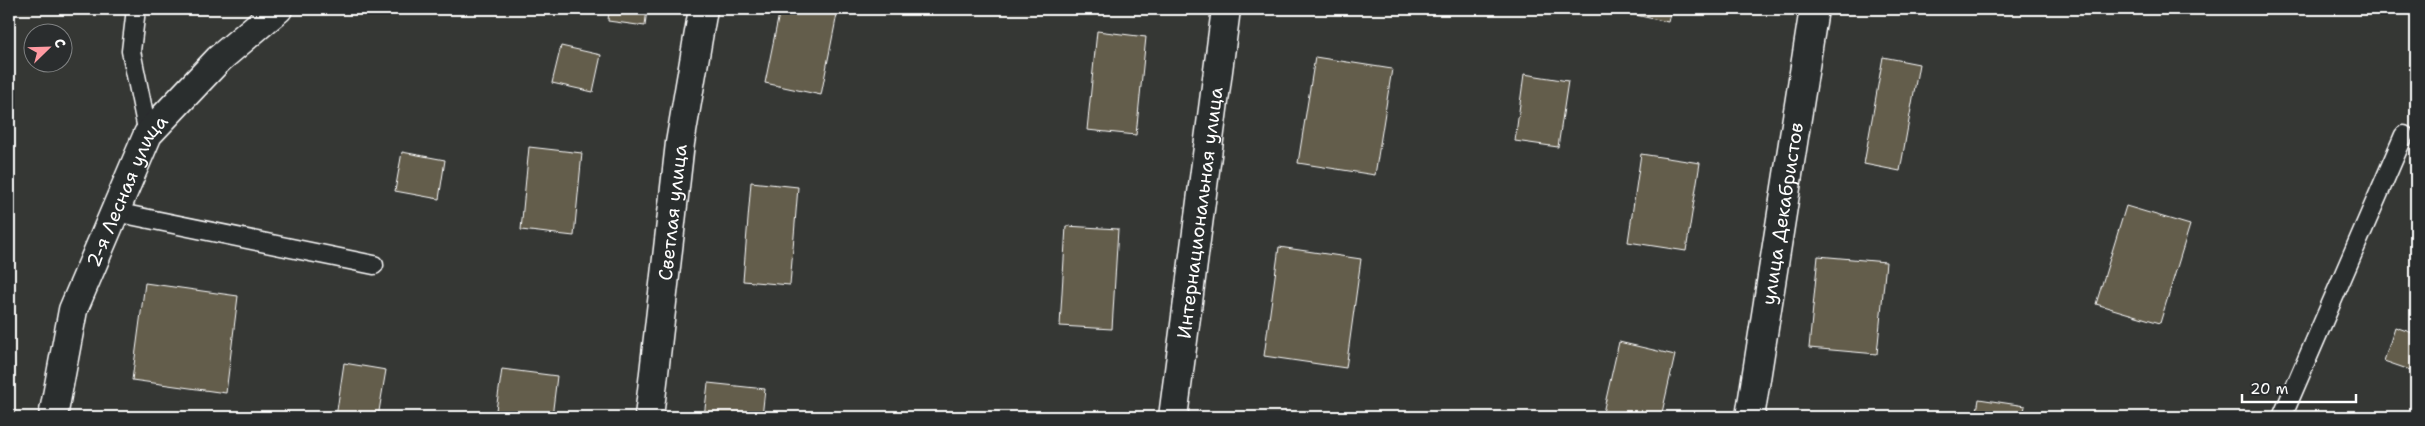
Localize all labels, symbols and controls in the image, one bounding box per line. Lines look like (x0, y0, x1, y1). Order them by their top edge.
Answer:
north arrow (22, 22, 72, 72)
text: С (50, 35, 70, 50)
street label: Интернациональная улица (1171, 85, 1229, 340)
street label: 2-я Лесная улица (81, 109, 173, 271)
street label: улица Декабристов (1756, 121, 1809, 307)
street label: Светлая улица (653, 143, 693, 282)
scale bar (2242, 371, 2356, 403)
text: 20 m (2250, 379, 2289, 399)

